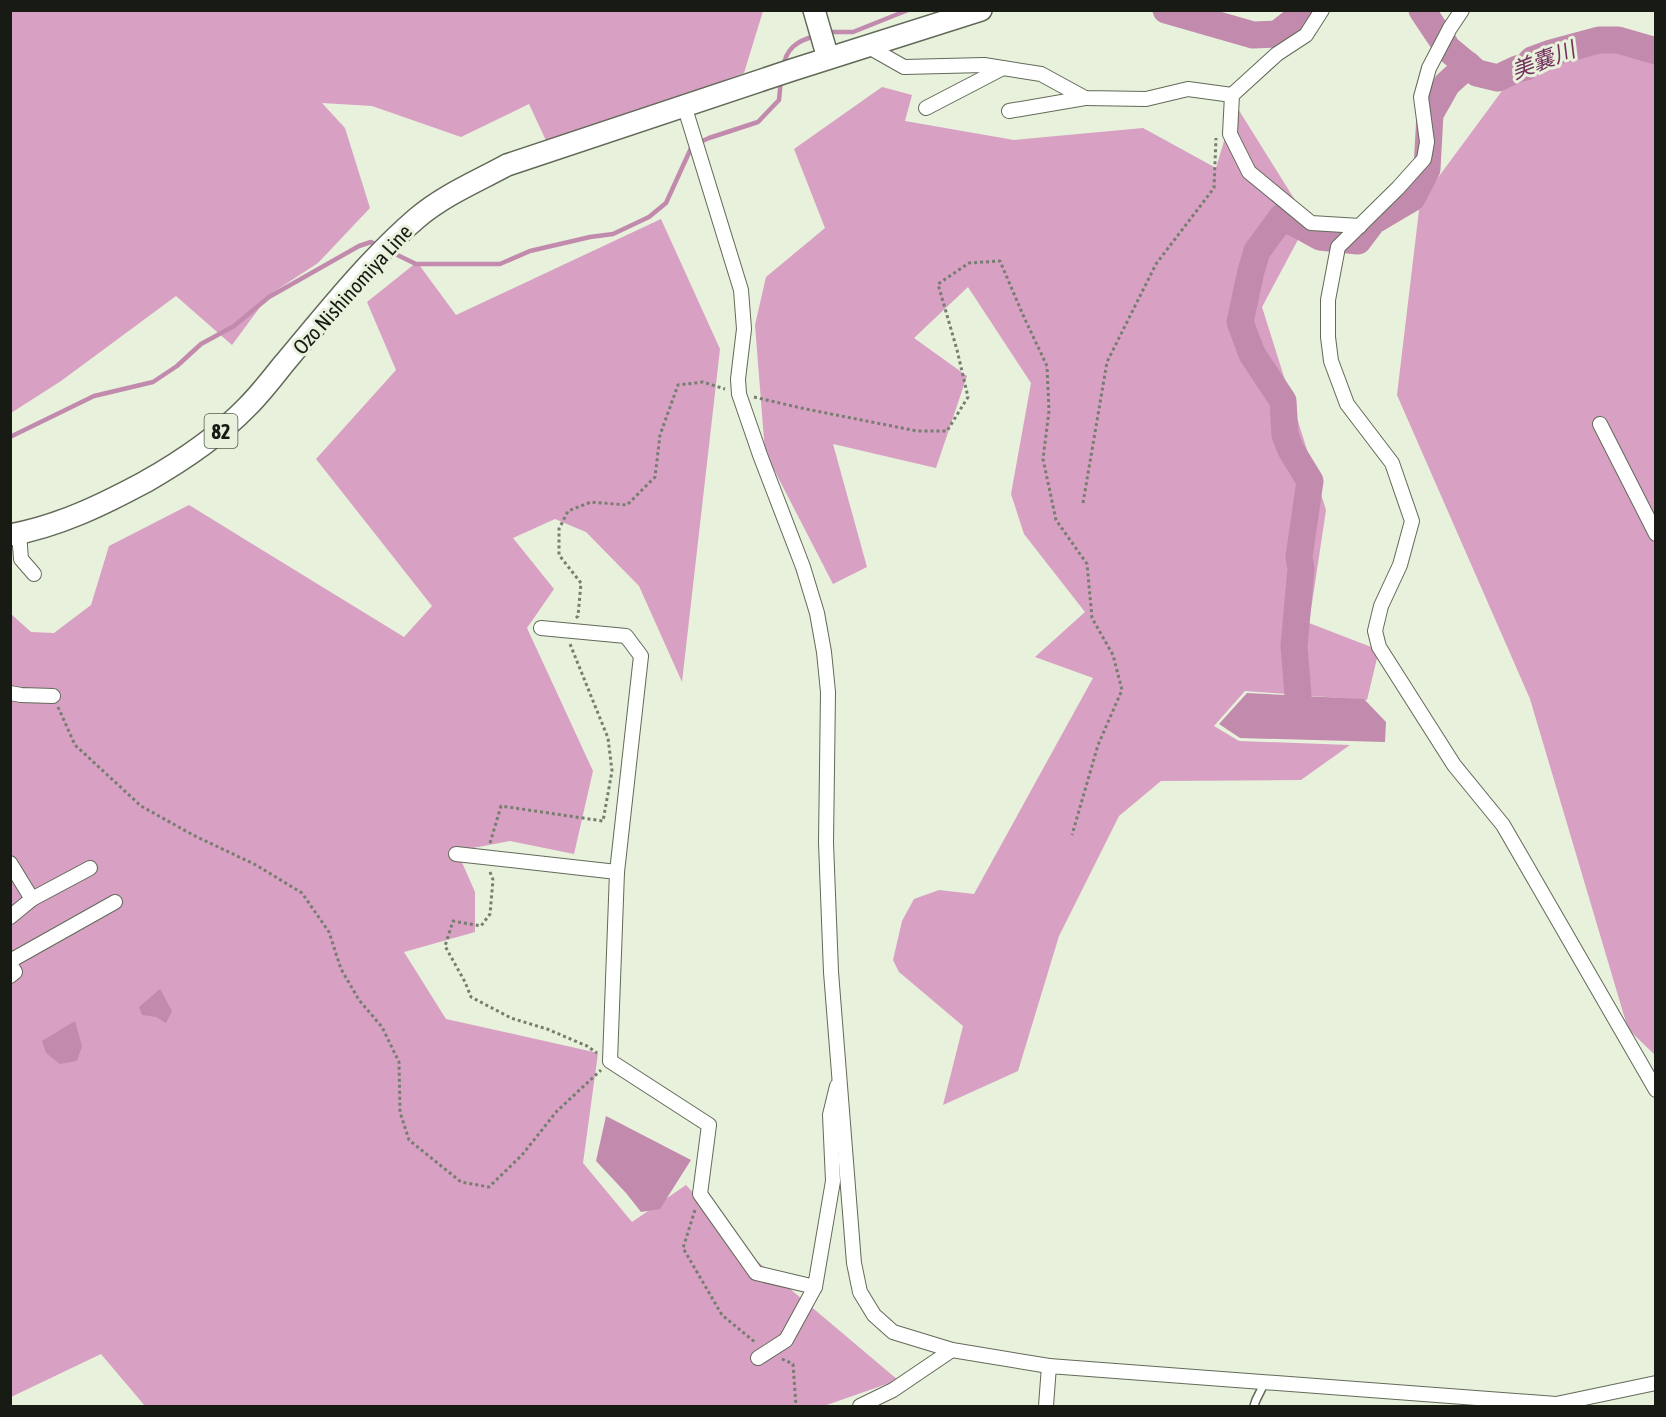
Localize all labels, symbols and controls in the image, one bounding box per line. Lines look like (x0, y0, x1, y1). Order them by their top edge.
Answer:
water label: 美嚢川 (1508, 35, 1580, 84)
street label: Ozo Nishinomiya Line (288, 219, 416, 359)
road number: 82 (204, 414, 238, 448)

